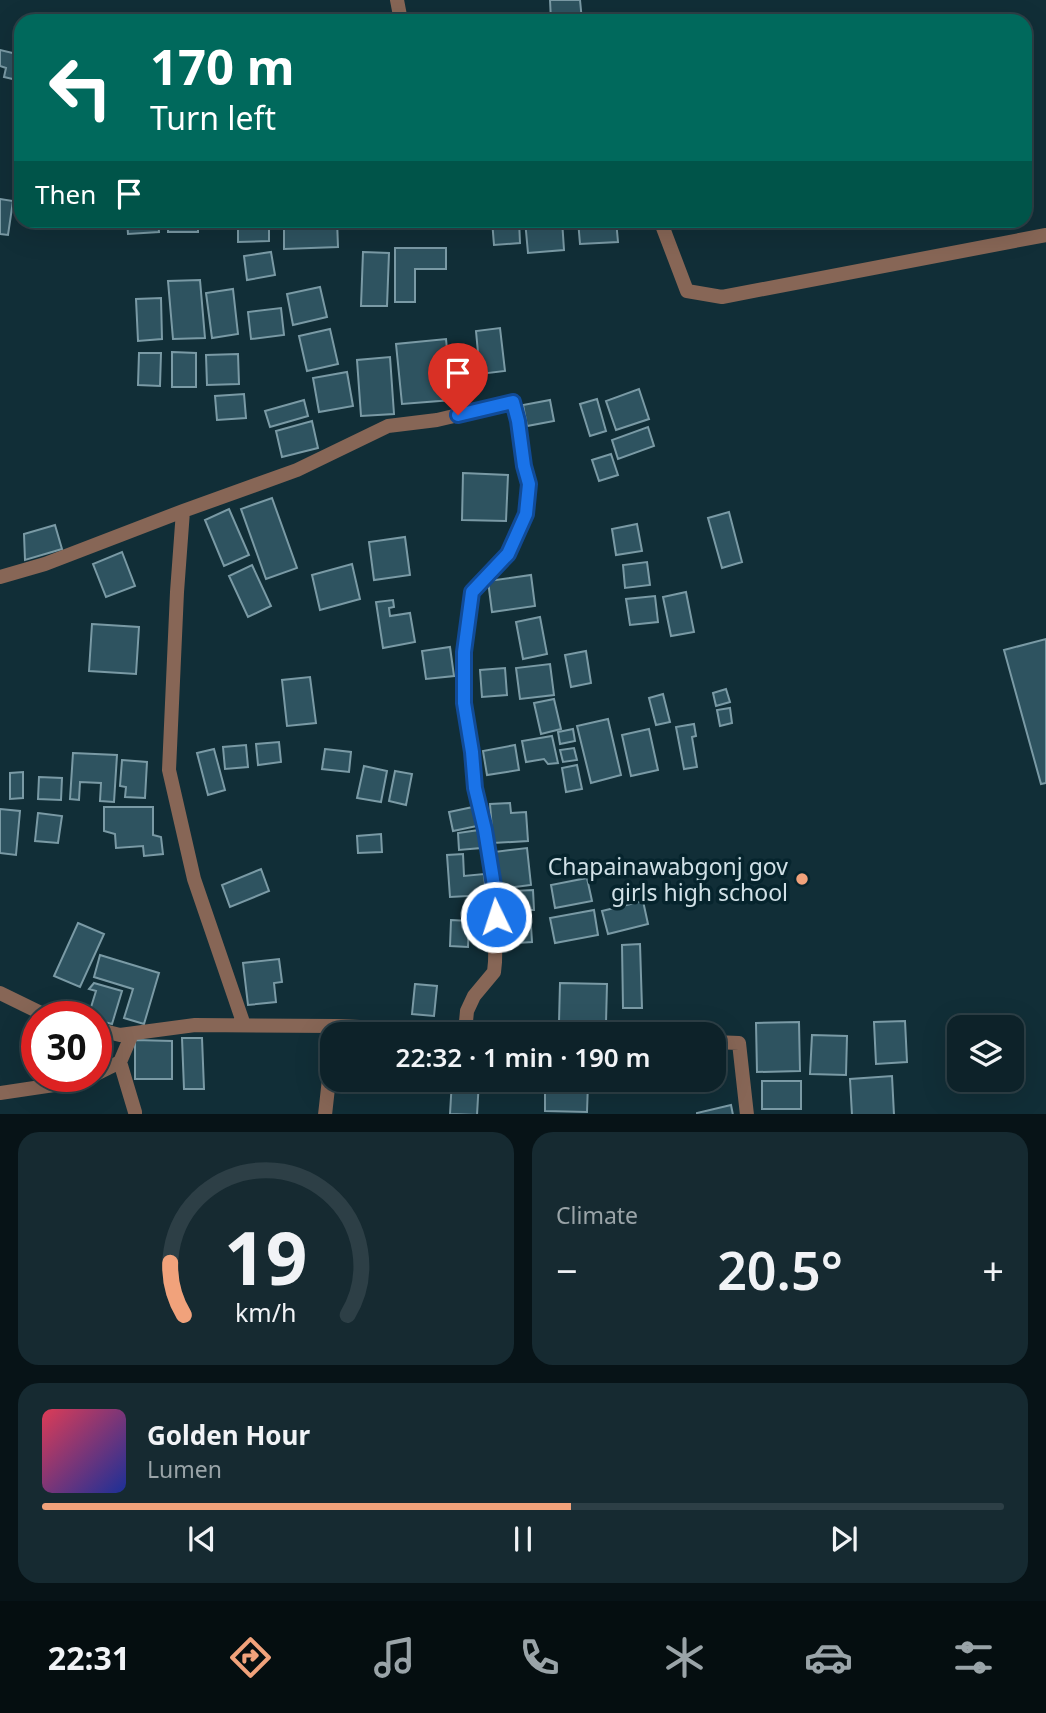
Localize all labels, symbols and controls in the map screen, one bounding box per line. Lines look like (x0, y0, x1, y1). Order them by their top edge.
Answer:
text: 170 m (150, 33, 295, 99)
icon: left (35, 42, 126, 133)
text: Turn left (150, 96, 276, 139)
icon: arrive (110, 175, 148, 213)
text: Then (35, 176, 96, 212)
pin (428, 343, 488, 415)
icon: arrive (439, 354, 477, 392)
place label: Chapainawabgonj gov girls high school (548, 850, 788, 908)
marker: Chapainawabgonj gov girls high school (794, 871, 810, 887)
position arrow (459, 880, 533, 954)
speed limit sign: 30 (21, 1001, 112, 1092)
map controls (947, 1015, 1024, 1092)
button: layers (947, 1015, 1024, 1092)
text: 22:32 · 1 min · 190 m (396, 1039, 650, 1075)
text: Climate (556, 1199, 638, 1231)
text: 19 (224, 1207, 308, 1306)
text: 20.5° (717, 1234, 843, 1305)
text: − (556, 1244, 578, 1296)
text: + (982, 1244, 1004, 1296)
text: km/h (235, 1294, 297, 1328)
text: Golden Hour (147, 1417, 310, 1453)
text: Lumen (147, 1453, 222, 1485)
icon: previous (183, 1520, 221, 1558)
icon: pause (504, 1520, 542, 1558)
icon: next (825, 1520, 863, 1558)
icon: directions (226, 1633, 275, 1682)
icon: music (370, 1633, 419, 1682)
icon: phone (515, 1633, 564, 1682)
icon: climate (660, 1633, 709, 1682)
icon: car (804, 1633, 853, 1682)
icon: filters (949, 1633, 998, 1682)
text: 22:31 (48, 1636, 130, 1679)

